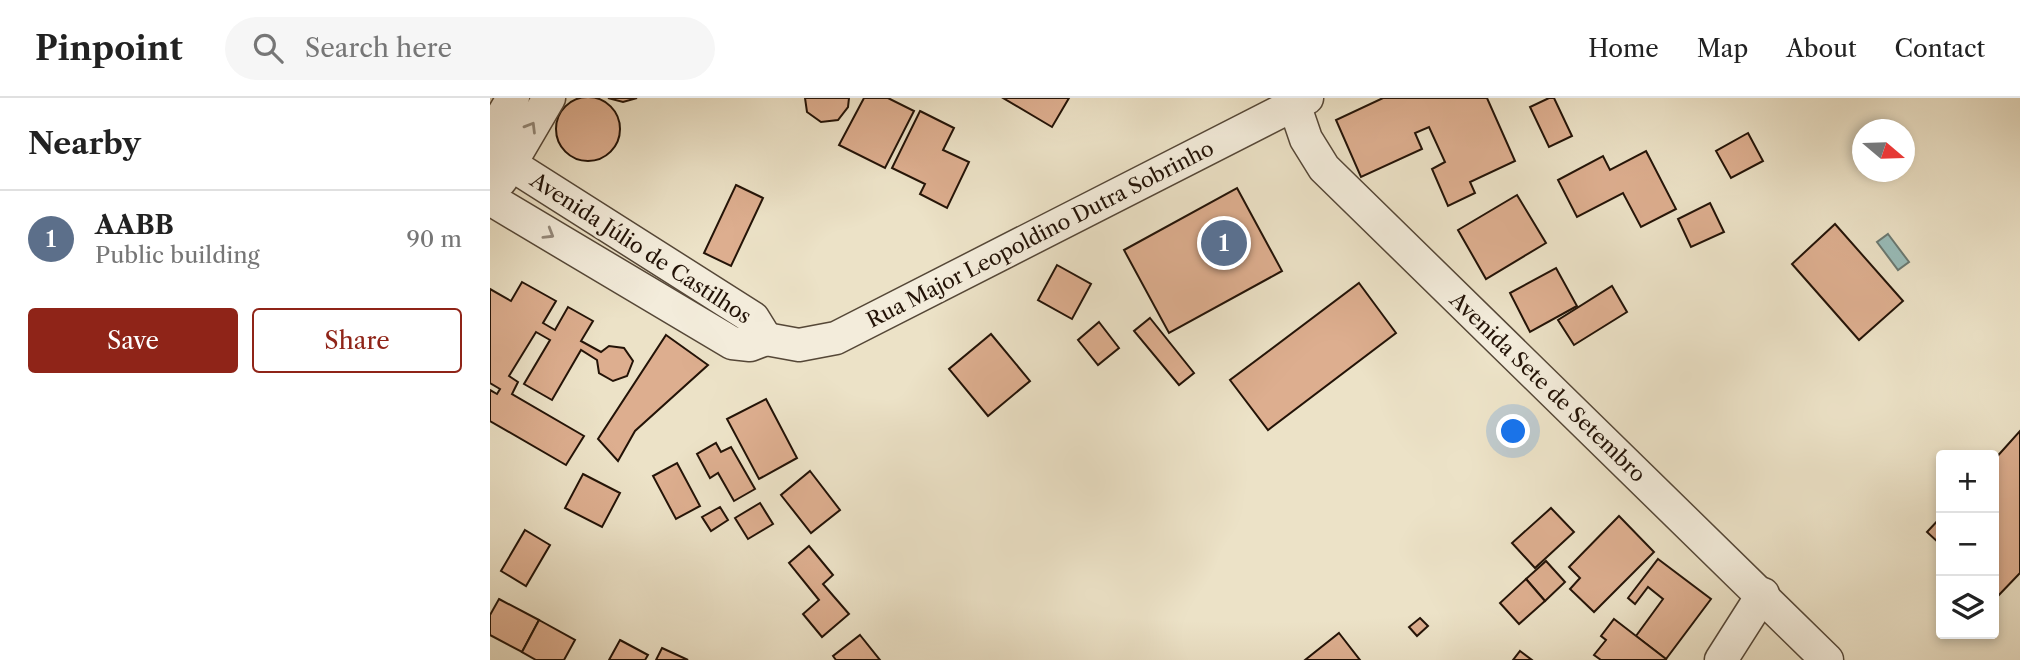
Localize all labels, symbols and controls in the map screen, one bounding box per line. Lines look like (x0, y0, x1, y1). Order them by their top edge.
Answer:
search box (225, 17, 715, 80)
text: Pinpoint (35, 28, 183, 69)
icon: search (249, 29, 287, 67)
text: Search here (305, 32, 452, 64)
text: Home (1588, 34, 1659, 63)
text: Map (1697, 34, 1748, 63)
text: About (1786, 34, 1857, 63)
text: Contact (1895, 34, 1985, 63)
north arrow (1852, 119, 1915, 182)
one-way arrow (523, 122, 536, 135)
text: Nearby (28, 125, 141, 162)
street label: Rua Major Leopoldino Dutra Sobrinho (862, 135, 1218, 333)
street label: Avenida Júlio de Castilhos (525, 167, 756, 329)
text: AABB (95, 209, 174, 241)
pin: 1 (1201, 217, 1247, 269)
text: 1 (46, 225, 56, 253)
text: 90 m (406, 225, 462, 253)
one-way arrow (541, 226, 554, 239)
text: Public building (95, 241, 260, 269)
street label: Avenida Sete de Setembro (1444, 286, 1651, 487)
button: Save (28, 308, 238, 373)
button: Share (252, 308, 462, 373)
your location (1496, 414, 1530, 448)
map controls (1936, 450, 1999, 639)
button: + (1936, 450, 1999, 513)
button: − (1936, 513, 1999, 576)
button: layers (1936, 576, 1999, 639)

